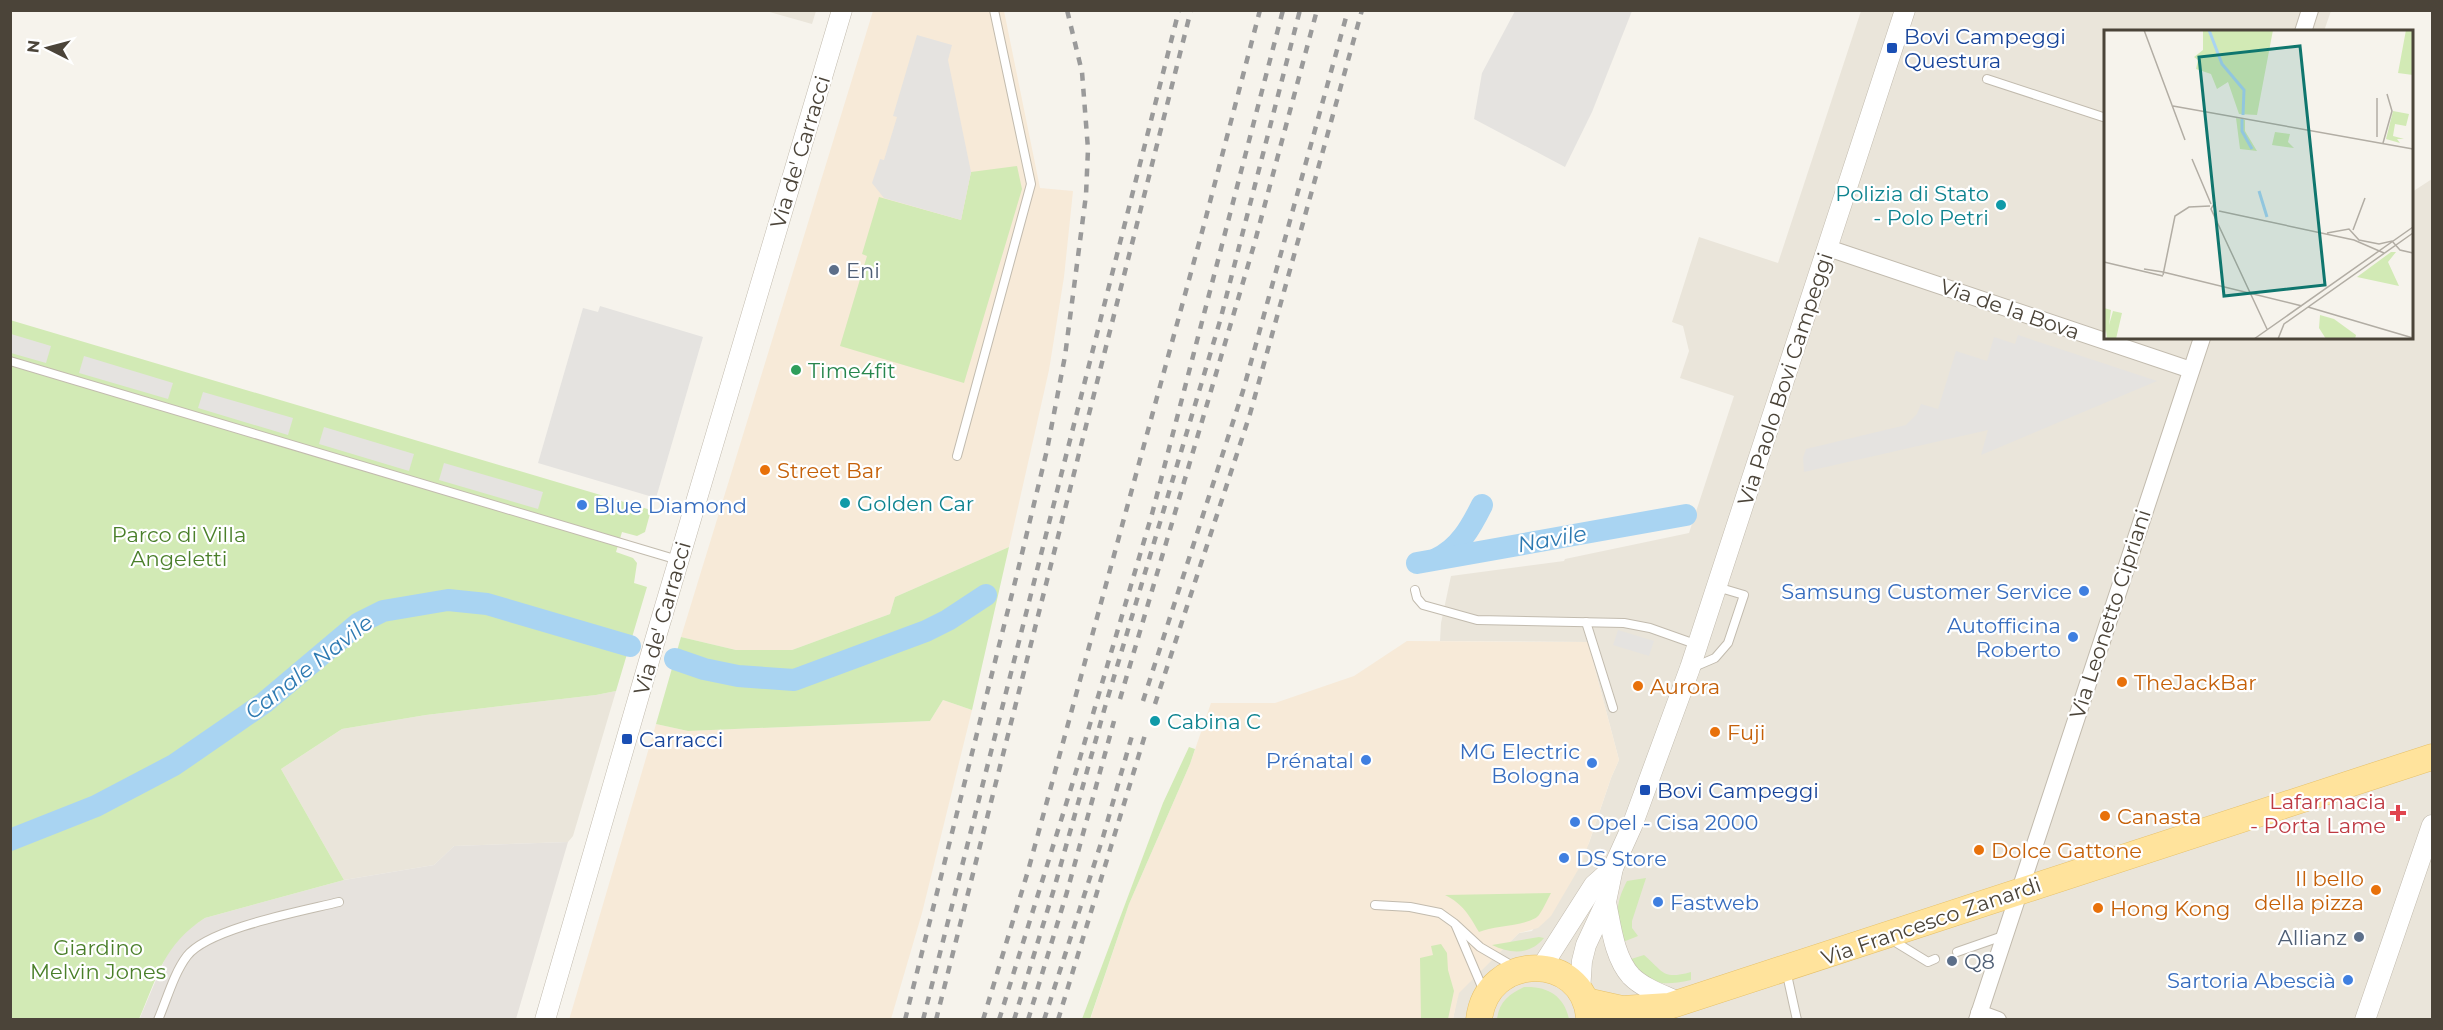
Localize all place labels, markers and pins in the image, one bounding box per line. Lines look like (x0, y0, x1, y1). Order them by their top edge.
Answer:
place label: Bovi Campeggi Questura (1904, 24, 2066, 73)
marker: Bovi Campeggi Questura (1885, 41, 1899, 55)
place label: Polizia di Stato - Polo Petri (1835, 181, 1989, 230)
marker: Polizia di Stato - Polo Petri (1994, 198, 2008, 212)
place label: Eni (846, 258, 880, 283)
marker: Eni (827, 263, 841, 277)
place label: Time4fit (808, 358, 896, 383)
marker: Time4fit (789, 363, 803, 377)
place label: Street Bar (777, 458, 883, 483)
marker: Street Bar (758, 463, 772, 477)
place label: Golden Car (857, 491, 974, 516)
place label: Blue Diamond (594, 493, 747, 518)
marker: Golden Car (838, 496, 852, 510)
marker: Blue Diamond (575, 498, 589, 512)
place label: Samsung Customer Service (1781, 579, 2072, 604)
marker: Samsung Customer Service (2077, 584, 2091, 598)
place label: Autofficina Roberto (1947, 613, 2061, 662)
marker: Autofficina Roberto (2066, 630, 2080, 644)
place label: TheJackBar (2134, 670, 2257, 695)
place label: Aurora (1650, 674, 1720, 699)
marker: TheJackBar (2115, 675, 2129, 689)
marker: Aurora (1631, 679, 1645, 693)
place label: Cabina C (1167, 709, 1261, 734)
marker: Cabina C (1148, 714, 1162, 728)
place label: Fuji (1727, 720, 1765, 745)
marker: Fuji (1708, 725, 1722, 739)
place label: Carracci (639, 727, 723, 752)
marker: Carracci (620, 732, 634, 746)
place label: MG Electric Bologna (1460, 739, 1580, 788)
place label: Prénatal (1266, 748, 1354, 773)
marker: Prénatal (1359, 753, 1373, 767)
marker: MG Electric Bologna (1585, 756, 1599, 770)
place label: Bovi Campeggi (1657, 778, 1819, 803)
marker: Bovi Campeggi (1638, 783, 1652, 797)
place label: Lafarmacia - Porta Lame (2250, 789, 2386, 838)
place label: Canasta (2117, 804, 2201, 829)
marker: Lafarmacia - Porta Lame (2391, 806, 2405, 820)
marker: Canasta (2098, 809, 2112, 823)
place label: Opel - Cisa 2000 (1587, 810, 1758, 835)
marker: Opel - Cisa 2000 (1568, 815, 1582, 829)
place label: Dolce Gattone (1991, 838, 2142, 863)
marker: Dolce Gattone (1972, 843, 1986, 857)
place label: DS Store (1576, 846, 1667, 871)
marker: DS Store (1557, 851, 1571, 865)
place label: Il bello della pizza (2254, 866, 2364, 915)
marker: Il bello della pizza (2369, 883, 2383, 897)
place label: Fastweb (1670, 890, 1759, 915)
marker: Fastweb (1651, 895, 1665, 909)
place label: Hong Kong (2110, 896, 2231, 921)
marker: Hong Kong (2091, 901, 2105, 915)
place label: Allianz (2278, 925, 2347, 950)
marker: Allianz (2352, 930, 2366, 944)
place label: Q8 (1964, 949, 1995, 974)
marker: Q8 (1945, 954, 1959, 968)
place label: Sartoria Abescià (2167, 968, 2336, 993)
marker: Sartoria Abescià (2341, 973, 2355, 987)

